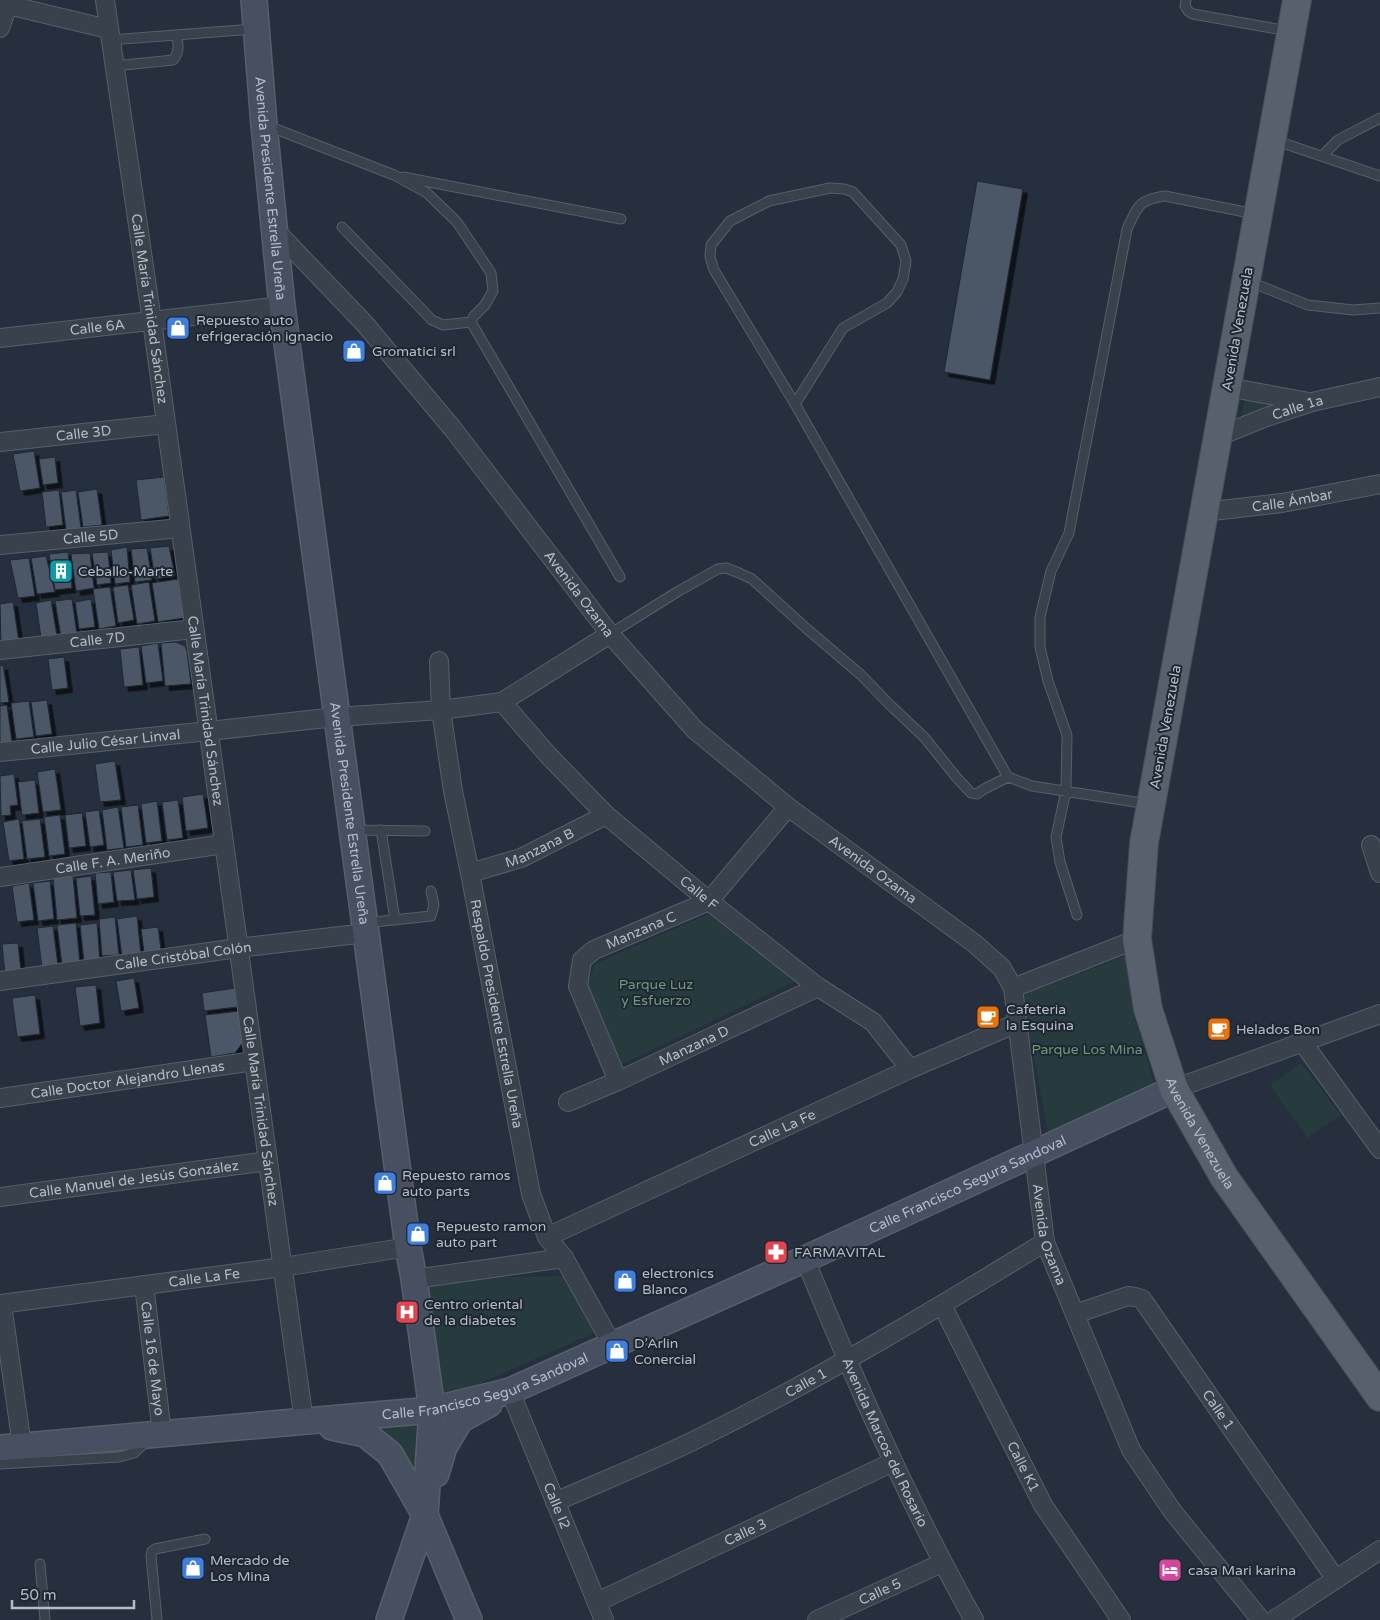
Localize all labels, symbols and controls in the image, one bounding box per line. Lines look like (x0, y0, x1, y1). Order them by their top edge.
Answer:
street label: Avenida Presidente Estrella Ureña (251, 76, 289, 301)
street label: Calle María Trinidad Sánchez (127, 213, 171, 405)
street label: Avenida Venezuela (1218, 266, 1257, 392)
place label: Repuesto auto refrigeración ignacio (196, 312, 333, 345)
shop icon: Repuesto auto refrigeración ignacio (165, 315, 191, 341)
street label: Calle 6A (69, 316, 126, 339)
shop icon: Gromatici srl (341, 338, 367, 364)
place label: Gromatici srl (372, 343, 456, 360)
street label: Calle 1a (1270, 392, 1325, 424)
street label: Calle 3D (55, 422, 112, 445)
street label: Calle Ámbar (1251, 485, 1335, 515)
street label: Calle 5D (62, 526, 119, 548)
street label: Avenida Ozama (540, 547, 617, 641)
building icon: Ceballo-Marte (48, 558, 74, 584)
place label: Ceballo-Marte (78, 563, 173, 580)
street label: Calle María Trinidad Sánchez (184, 615, 227, 807)
street label: Calle 7D (69, 629, 126, 651)
street label: Avenida Venezuela (1146, 664, 1185, 790)
street label: Avenida Presidente Estrella Ureña (326, 701, 373, 926)
street label: Calle Julio César Linval (30, 726, 181, 758)
street label: Manzana B (503, 825, 577, 871)
street label: Avenida Ozama (825, 832, 920, 907)
street label: Calle F. A. Meriño (54, 844, 171, 878)
street label: Calle F (676, 872, 722, 914)
street label: Respaldo Presidente Estrella Ureña (466, 898, 526, 1130)
street label: Manzana C (603, 908, 679, 953)
street label: Calle Cristóbal Colón (114, 938, 252, 974)
park label: Parque Luz y Esfuerzo (619, 976, 693, 1009)
place label: Cafeteria la Esquina (1006, 1001, 1074, 1034)
cafe icon: Cafeteria la Esquina (975, 1004, 1001, 1030)
street label: Calle María Trinidad Sánchez (239, 1015, 282, 1207)
cafe icon: Helados Bon (1206, 1016, 1232, 1042)
place label: Helados Bon (1236, 1021, 1320, 1038)
street label: Manzana D (656, 1022, 732, 1070)
park label: Parque Los Mina (1031, 1041, 1143, 1058)
street label: Calle Doctor Alejandro Llenas (30, 1057, 226, 1102)
street label: Avenida Venezuela (1162, 1075, 1238, 1193)
street label: Calle La Fe (746, 1106, 818, 1151)
street label: Calle Francisco Segura Sandoval (866, 1132, 1069, 1237)
street label: Calle Manuel de Jesús González (28, 1157, 240, 1202)
place label: Repuesto ramos auto parts (402, 1167, 511, 1200)
shop icon: Repuesto ramos auto parts (372, 1170, 398, 1196)
street label: Avenida Ozama (1029, 1183, 1070, 1288)
place label: Repuesto ramon auto part (436, 1218, 546, 1251)
shop icon: Repuesto ramon auto part (405, 1221, 431, 1247)
pharmacy icon: FARMAVITAL (763, 1239, 789, 1265)
place label: FARMAVITAL (794, 1244, 885, 1261)
street label: Calle La Fe (168, 1265, 241, 1291)
place label: electronics Blanco (642, 1265, 714, 1298)
shop icon: electronics Blanco (612, 1268, 638, 1294)
place label: Centro oriental de la diabetes (424, 1296, 523, 1329)
hospital icon: Centro oriental de la diabetes (394, 1299, 420, 1325)
street label: Calle 16 de Mayo (137, 1300, 168, 1417)
place label: D’Arlin Conercial (634, 1335, 696, 1368)
shop icon: D’Arlin Conercial (604, 1338, 630, 1364)
street label: Calle Francisco Segura Sandoval (381, 1349, 591, 1423)
street label: Avenida Marcos del Rosario (838, 1355, 931, 1530)
street label: Calle 1 (782, 1365, 830, 1401)
street label: Calle 1 (1198, 1387, 1238, 1433)
street label: Calle K1 (1003, 1439, 1043, 1495)
street label: Calle I2 (539, 1480, 574, 1532)
street label: Calle 3 (722, 1515, 769, 1550)
place label: Mercado de Los Mina (210, 1552, 290, 1585)
shop icon: Mercado de Los Mina (180, 1555, 206, 1581)
hotel icon: casa Mari karina (1157, 1557, 1183, 1583)
place label: casa Mari karina (1188, 1562, 1296, 1579)
street label: Calle 5 (856, 1575, 904, 1609)
scale bar (12, 1578, 135, 1610)
text: 50 m (20, 1586, 57, 1604)

